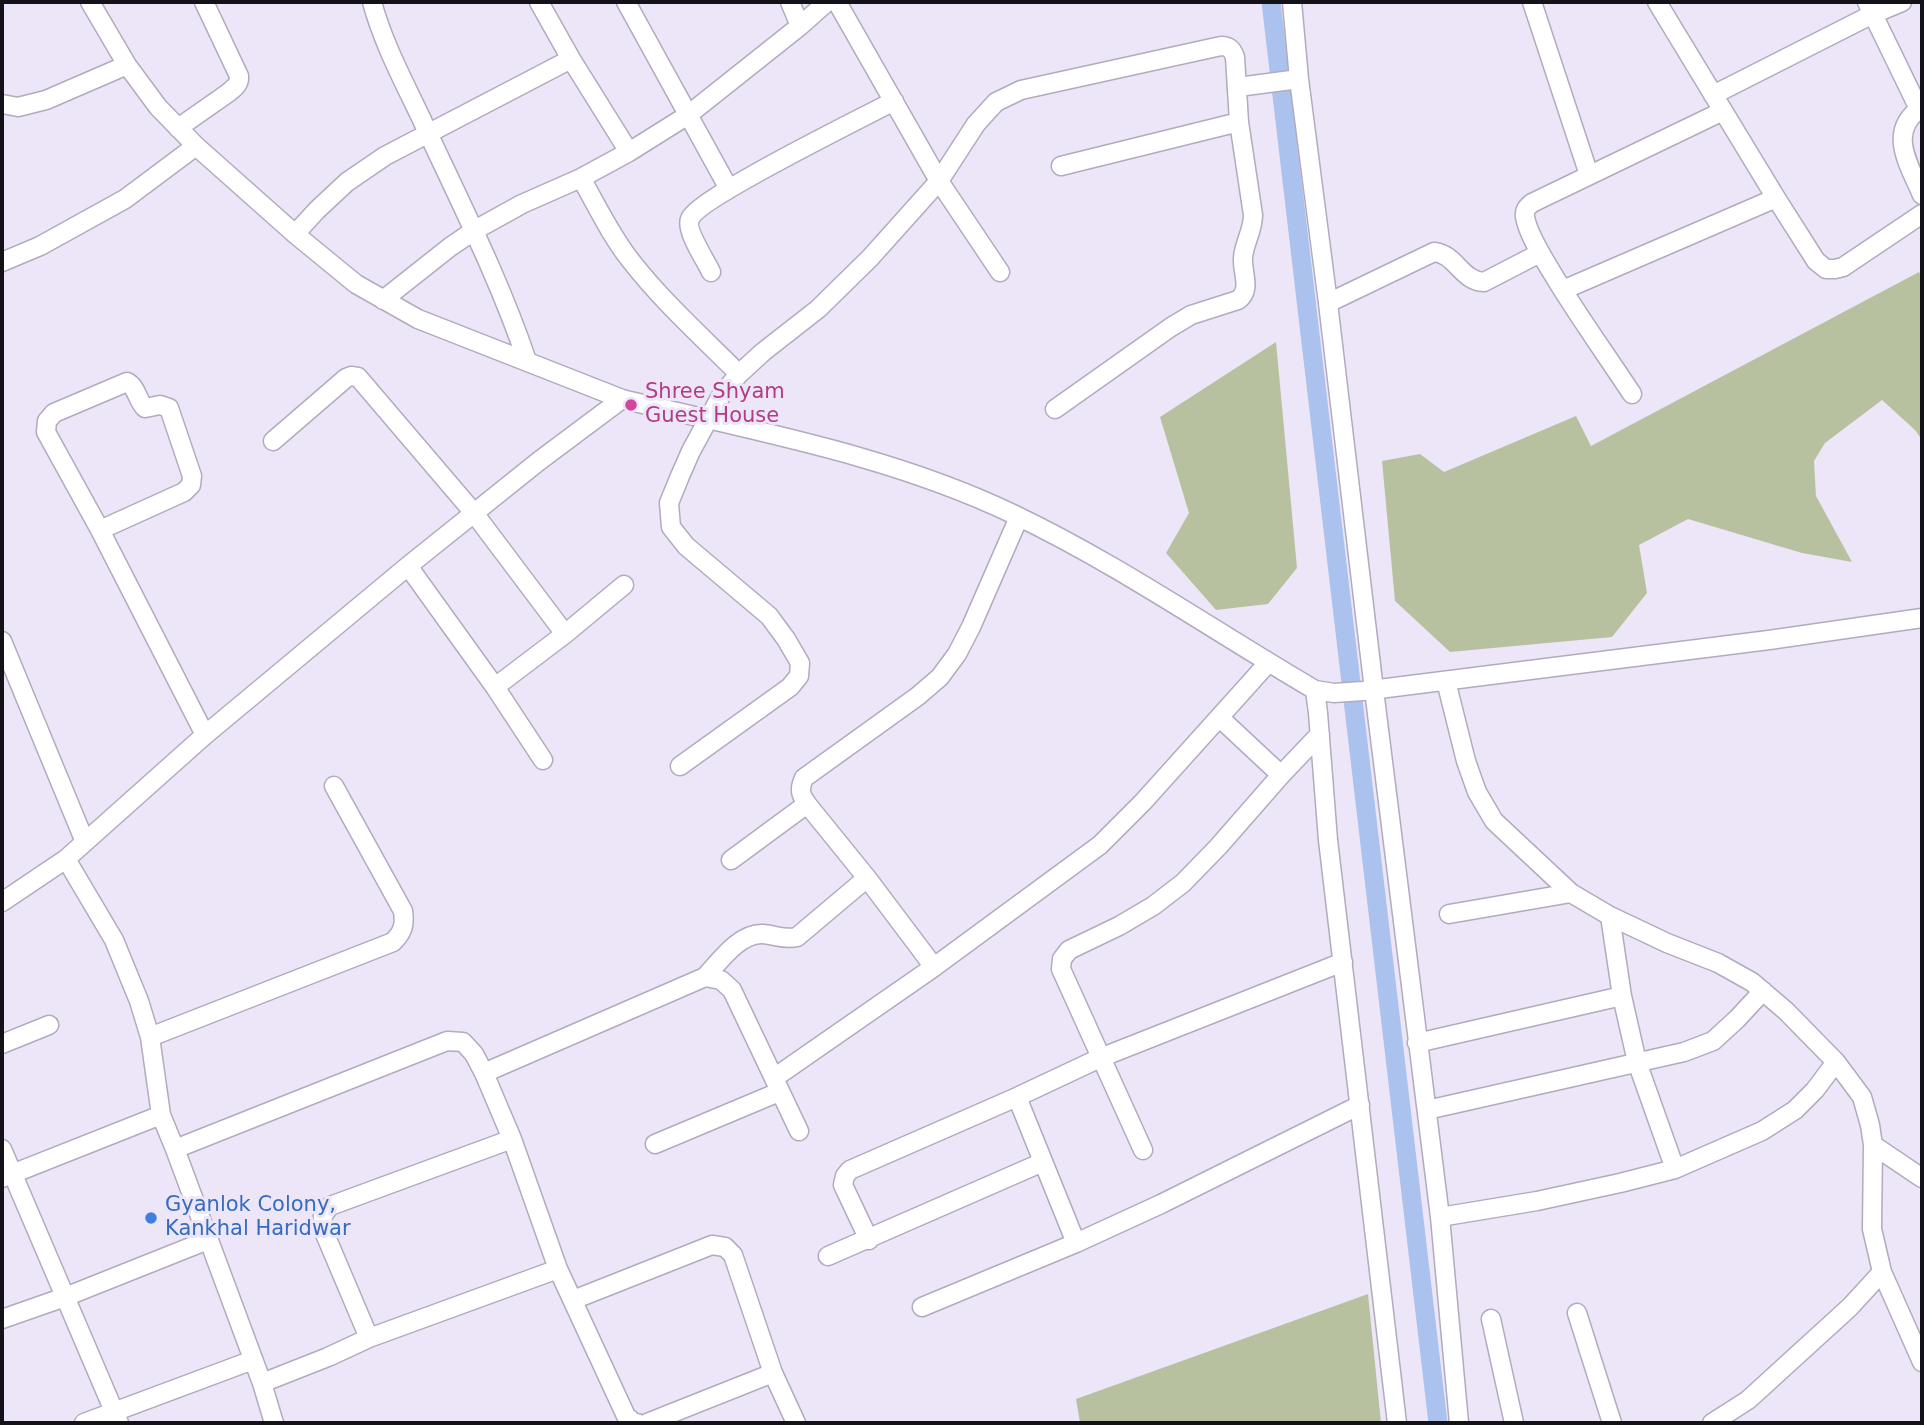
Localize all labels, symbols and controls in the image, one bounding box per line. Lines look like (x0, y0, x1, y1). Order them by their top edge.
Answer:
place label: Shree Shyam Guest House (645, 380, 785, 430)
marker: Shree Shyam Guest House (623, 397, 639, 413)
place label: Gyanlok Colony, Kankhal Haridwar (165, 1193, 351, 1243)
marker: Gyanlok Colony, Kankhal Haridwar (143, 1210, 159, 1226)

